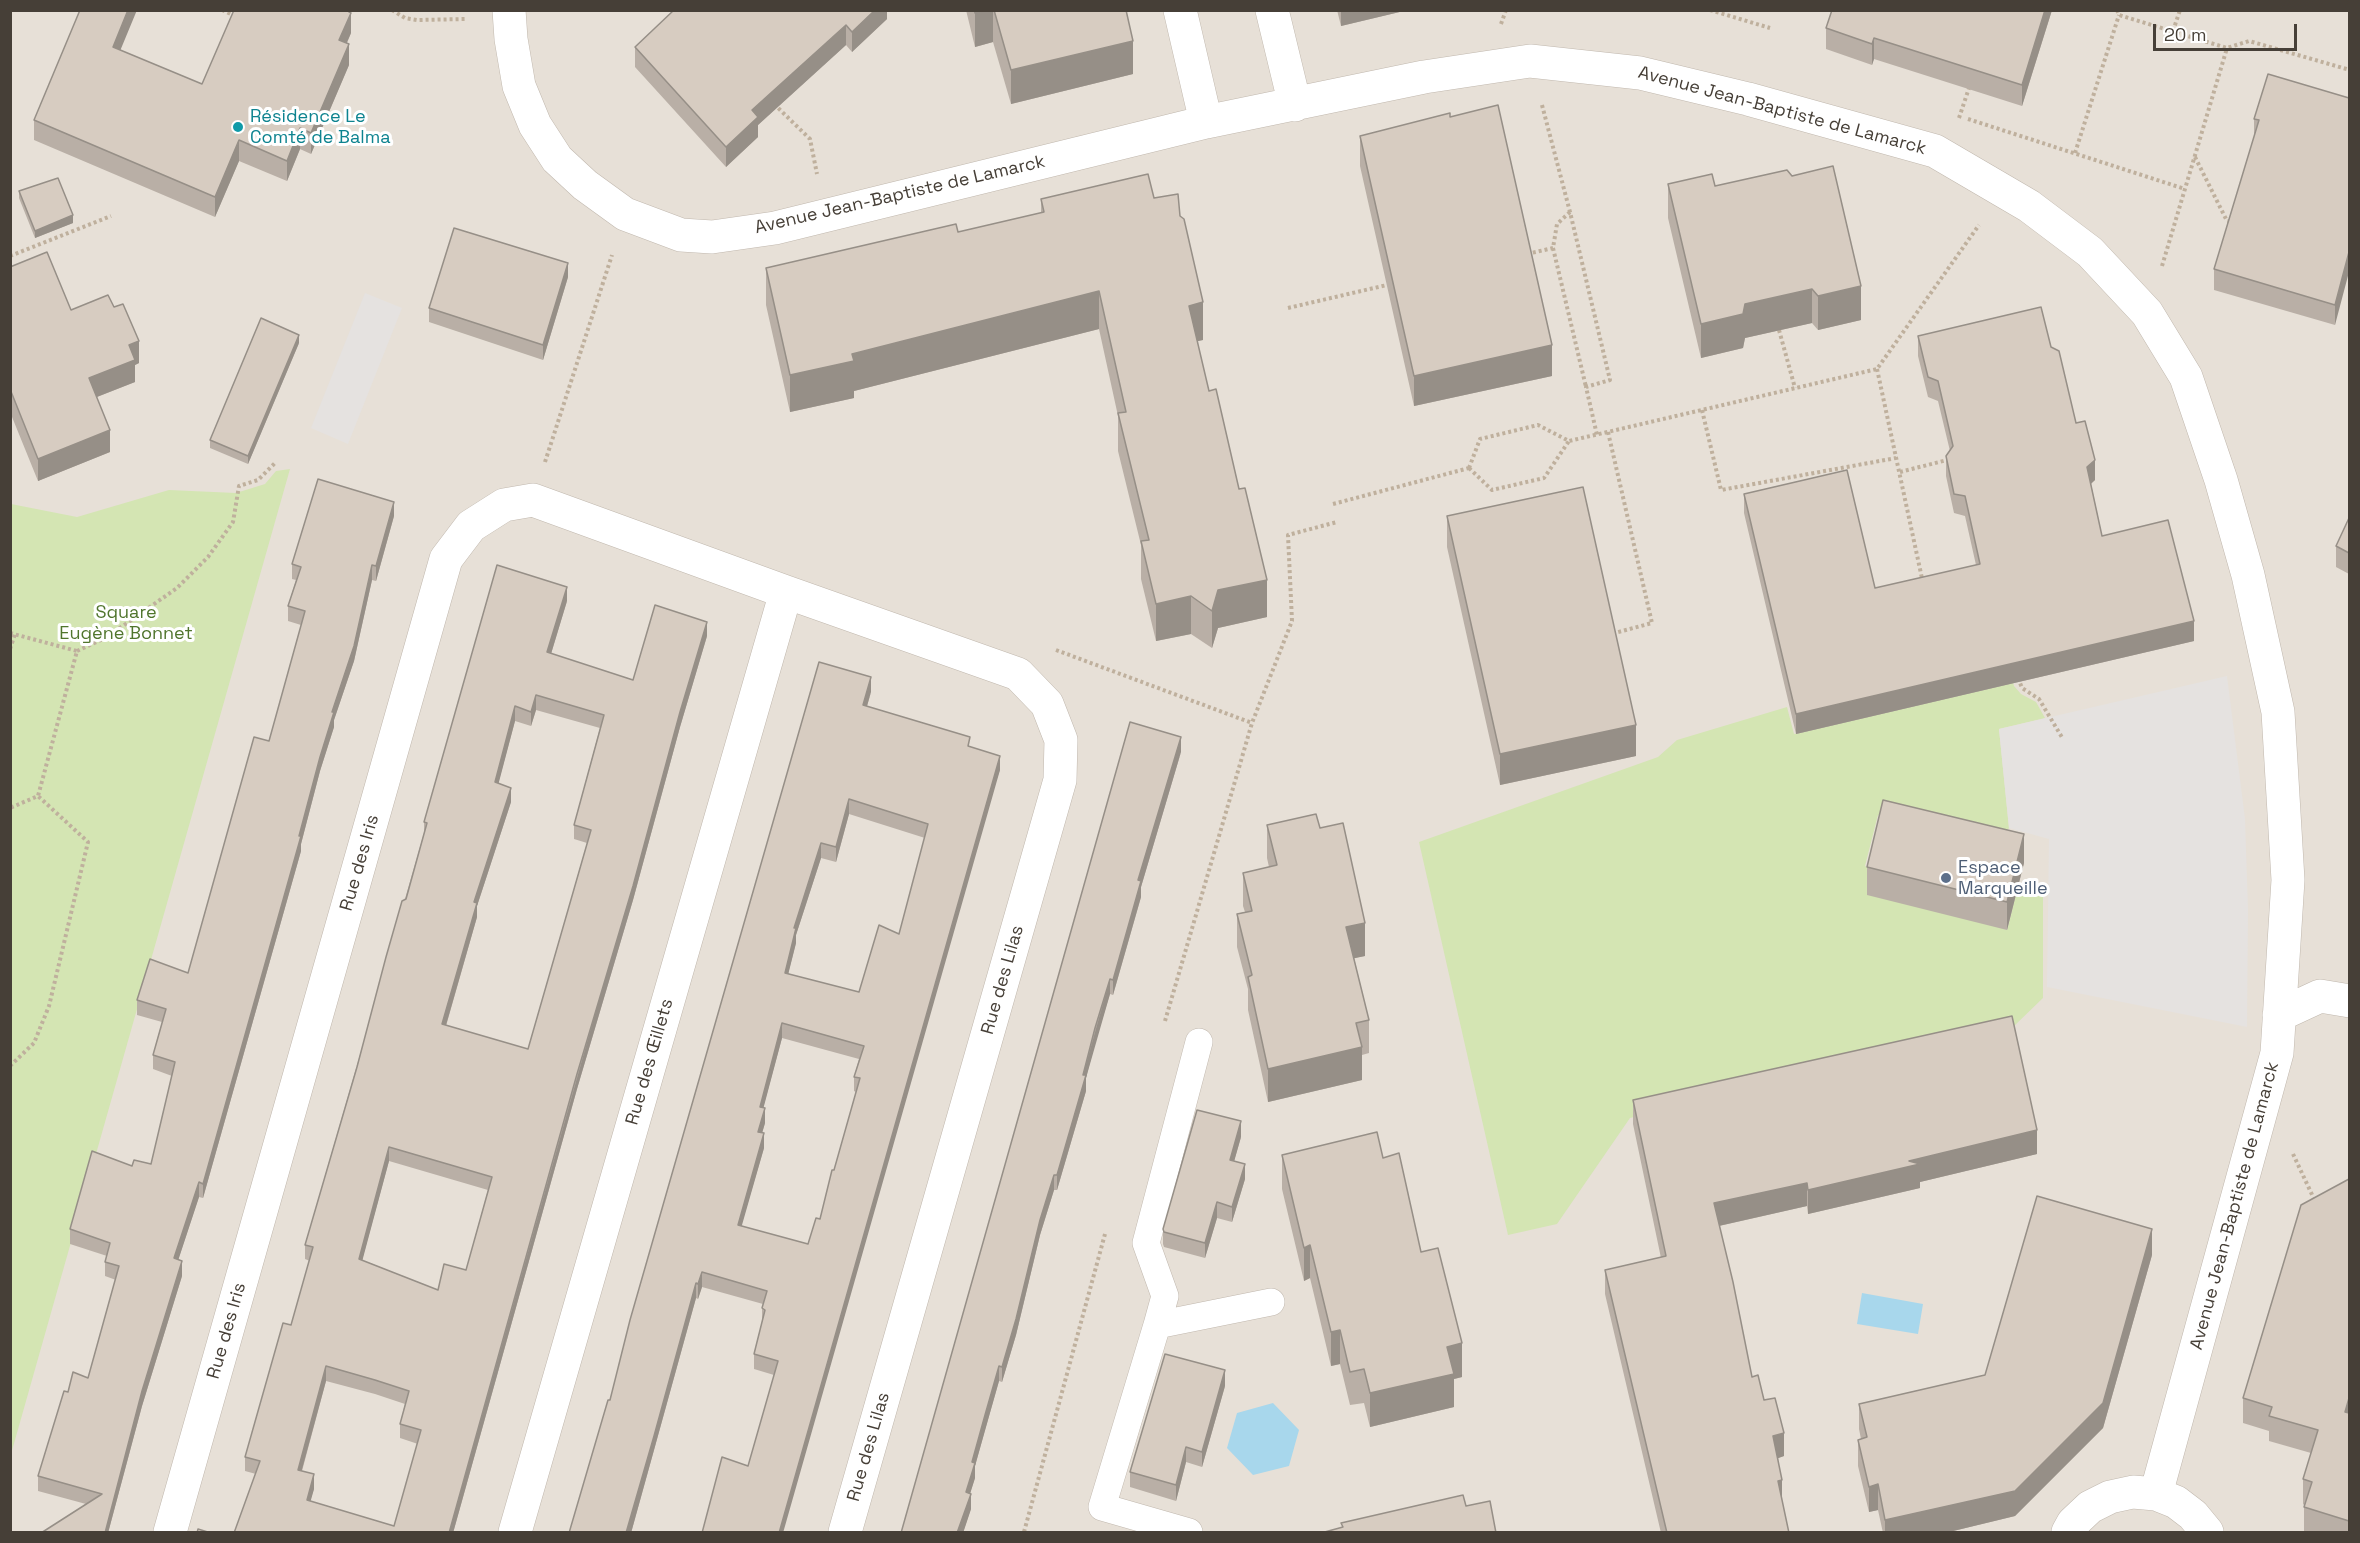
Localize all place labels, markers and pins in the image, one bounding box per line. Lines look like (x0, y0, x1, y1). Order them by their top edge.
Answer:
place label: Résidence Le Comté de Balma (250, 106, 391, 148)
marker: Résidence Le Comté de Balma (231, 120, 245, 134)
place label: Espace Marqueille (1958, 857, 2048, 900)
marker: Espace Marqueille (1939, 871, 1953, 885)

